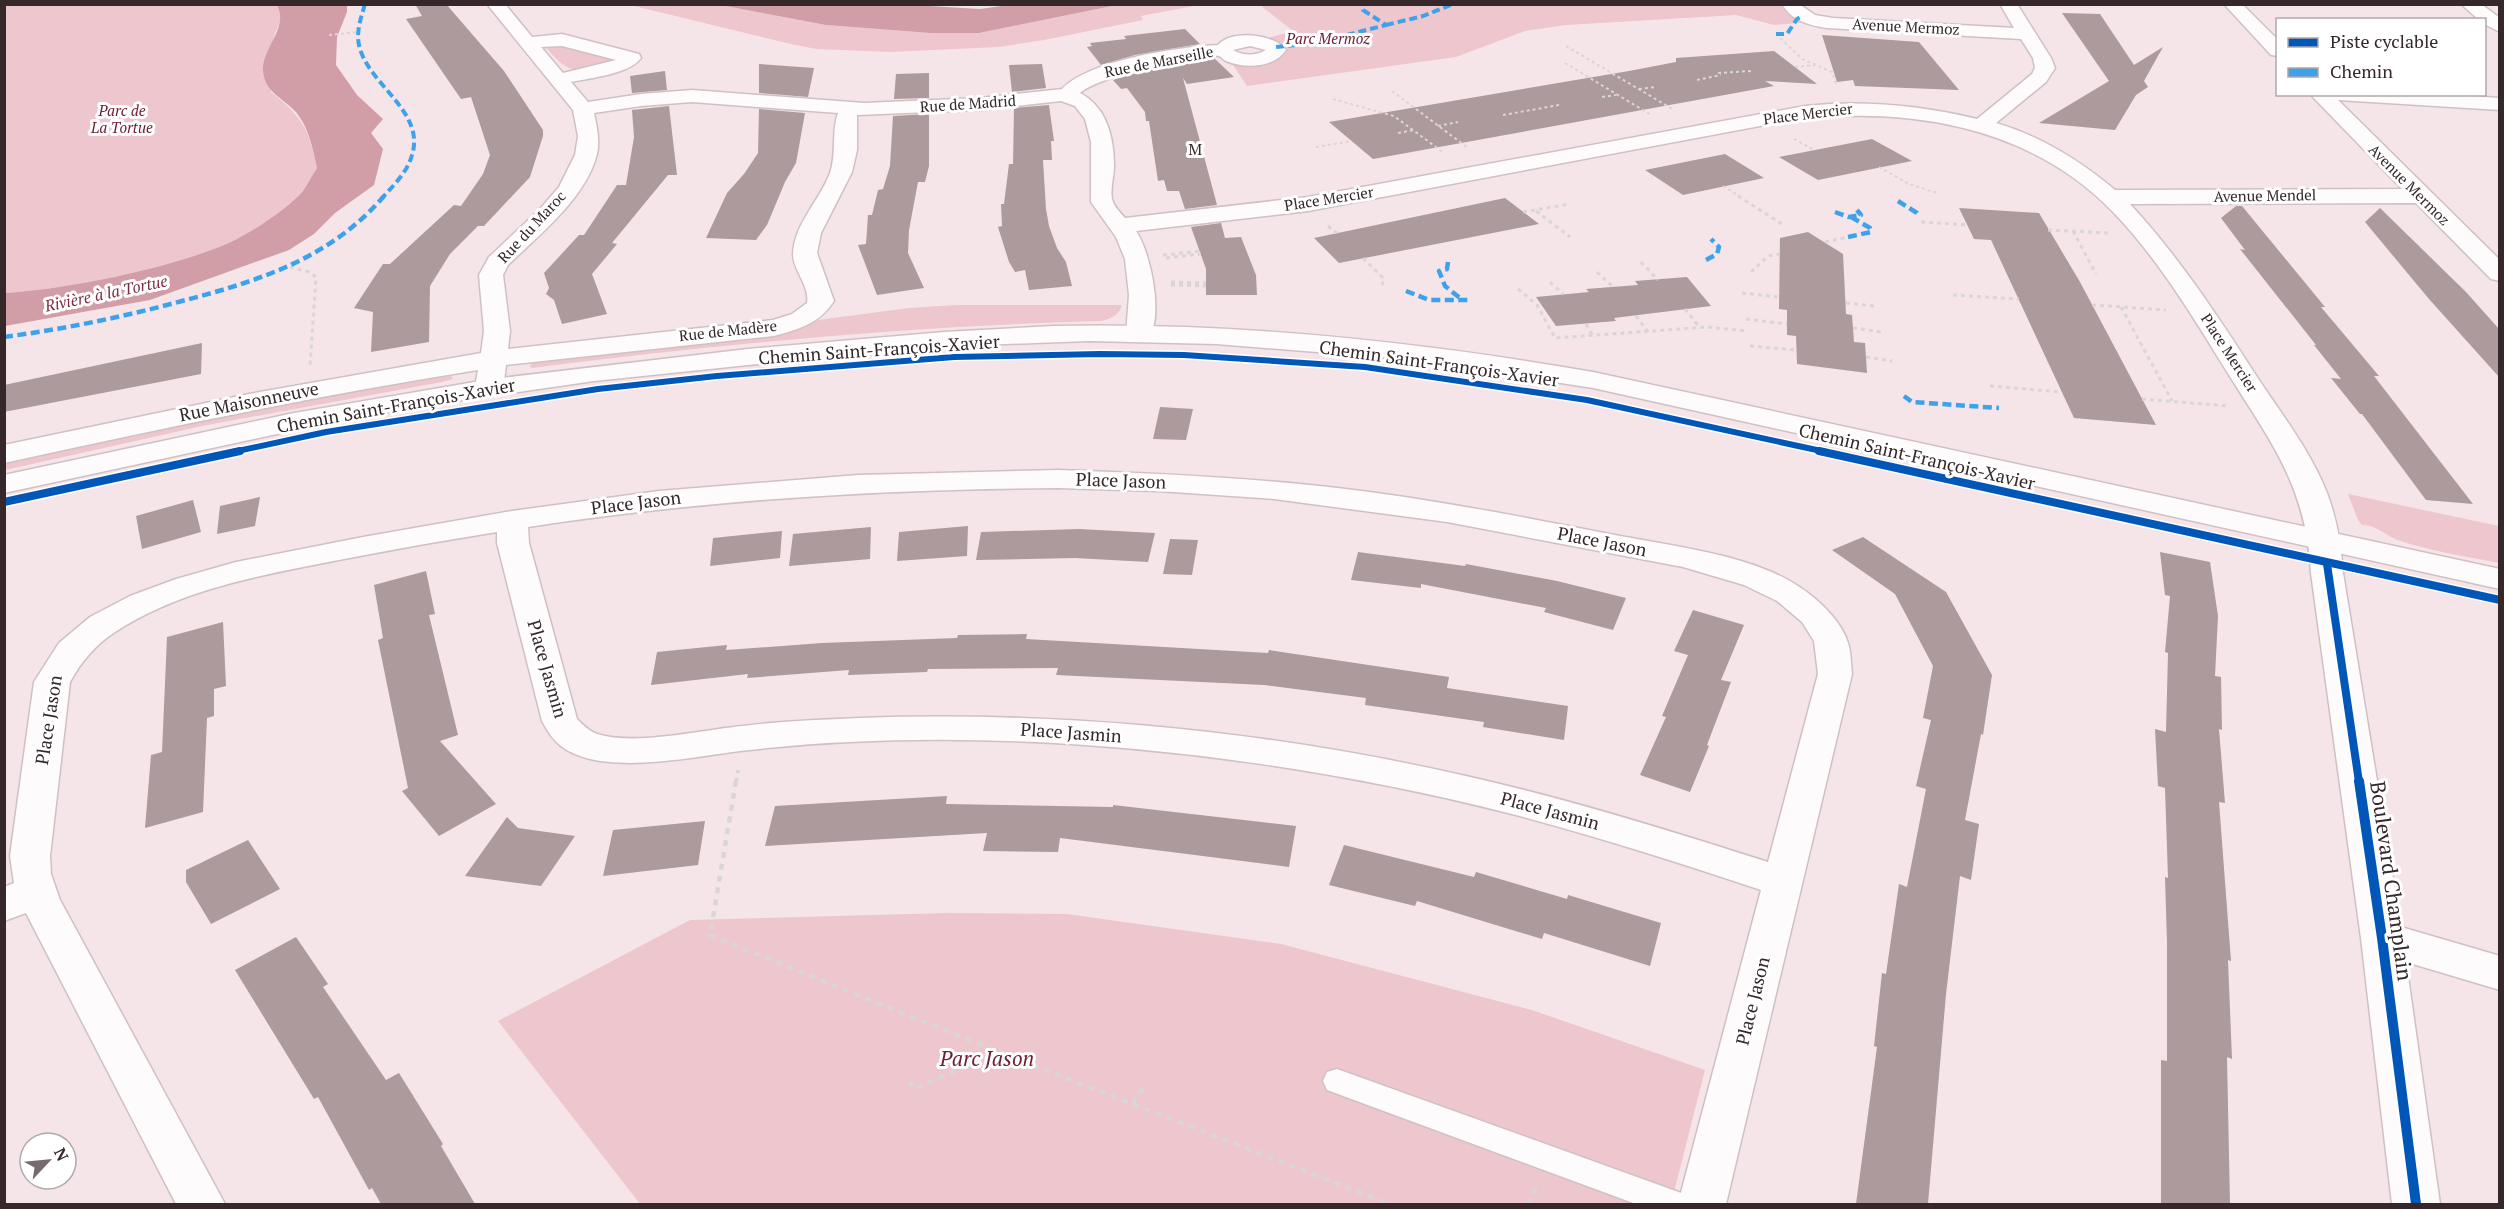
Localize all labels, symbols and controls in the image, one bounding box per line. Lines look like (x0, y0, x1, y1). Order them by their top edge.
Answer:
street label: Avenue Mermoz (1852, 13, 1960, 39)
legend (2276, 18, 2486, 96)
park label: Parc Mermoz (1285, 28, 1370, 48)
text: Piste cyclable (2330, 29, 2438, 53)
street label: Rue de Marseille (1103, 41, 1215, 81)
text: Chemin (2330, 59, 2393, 83)
street label: Rue de Madrid (919, 90, 1017, 116)
street label: Place Mercier (1762, 98, 1854, 128)
park label: Parc de La Tortue (90, 100, 153, 137)
district label: M (1188, 138, 1204, 160)
street label: Avenue Mermoz (2365, 139, 2455, 229)
street label: Place Mercier (1283, 181, 1375, 215)
street label: Avenue Mendel (2214, 184, 2316, 206)
street label: Rue du Maroc (493, 186, 570, 267)
water label: Rivière à la Tortue (42, 269, 169, 317)
street label: Place Mercier (2197, 309, 2263, 396)
street label: Rue de Madère (678, 315, 778, 345)
street label: Chemin Saint-François-Xavier (757, 329, 1000, 369)
street label: Chemin Saint-François-Xavier (1318, 334, 1561, 392)
street label: Chemin Saint-François-Xavier (275, 372, 517, 438)
street label: Rue Maisonneuve (177, 376, 321, 426)
street label: Chemin Saint-François-Xavier (1797, 417, 2038, 495)
street label: Place Jason (1075, 466, 1167, 494)
street label: Place Jason (590, 485, 683, 519)
street label: Place Jason (1556, 521, 1649, 561)
street label: Place Jasmin (522, 617, 574, 721)
street label: Place Jason (29, 673, 67, 766)
street label: Place Jasmin (1020, 716, 1123, 748)
street label: Boulevard Champlain (2364, 779, 2420, 983)
street label: Place Jasmin (1498, 785, 1603, 835)
street label: Place Jason (1729, 954, 1775, 1048)
park label: Parc Jason (939, 1044, 1034, 1072)
north arrow (18, 1131, 78, 1191)
text: N (49, 1144, 74, 1165)

